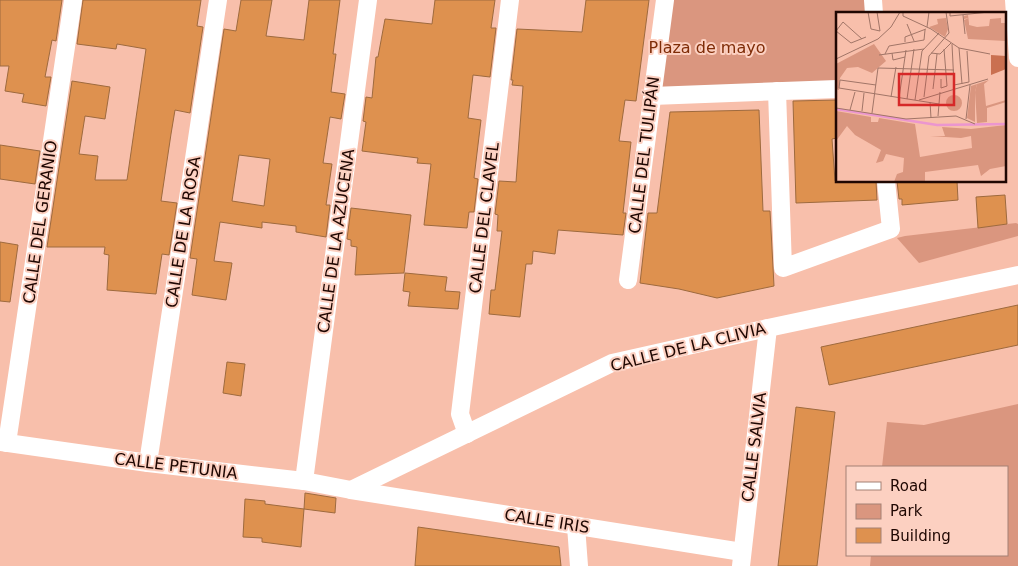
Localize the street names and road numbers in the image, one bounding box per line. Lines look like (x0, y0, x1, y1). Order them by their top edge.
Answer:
street label: CALLE DEL TULIPÁN (625, 75, 663, 235)
street label: CALLE DEL GERANIO (19, 139, 61, 305)
street label: CALLE DEL CLAVEL (465, 141, 503, 295)
street label: CALLE DE LA AZUCENA (314, 148, 358, 334)
street label: CALLE DE LA ROSA (162, 155, 204, 309)
street label: CALLE DE LA CLIVIA (608, 318, 768, 375)
street label: CALLE SALVIA (738, 391, 770, 503)
street label: CALLE PETUNIA (113, 449, 239, 483)
street label: CALLE IRIS (503, 505, 591, 537)

